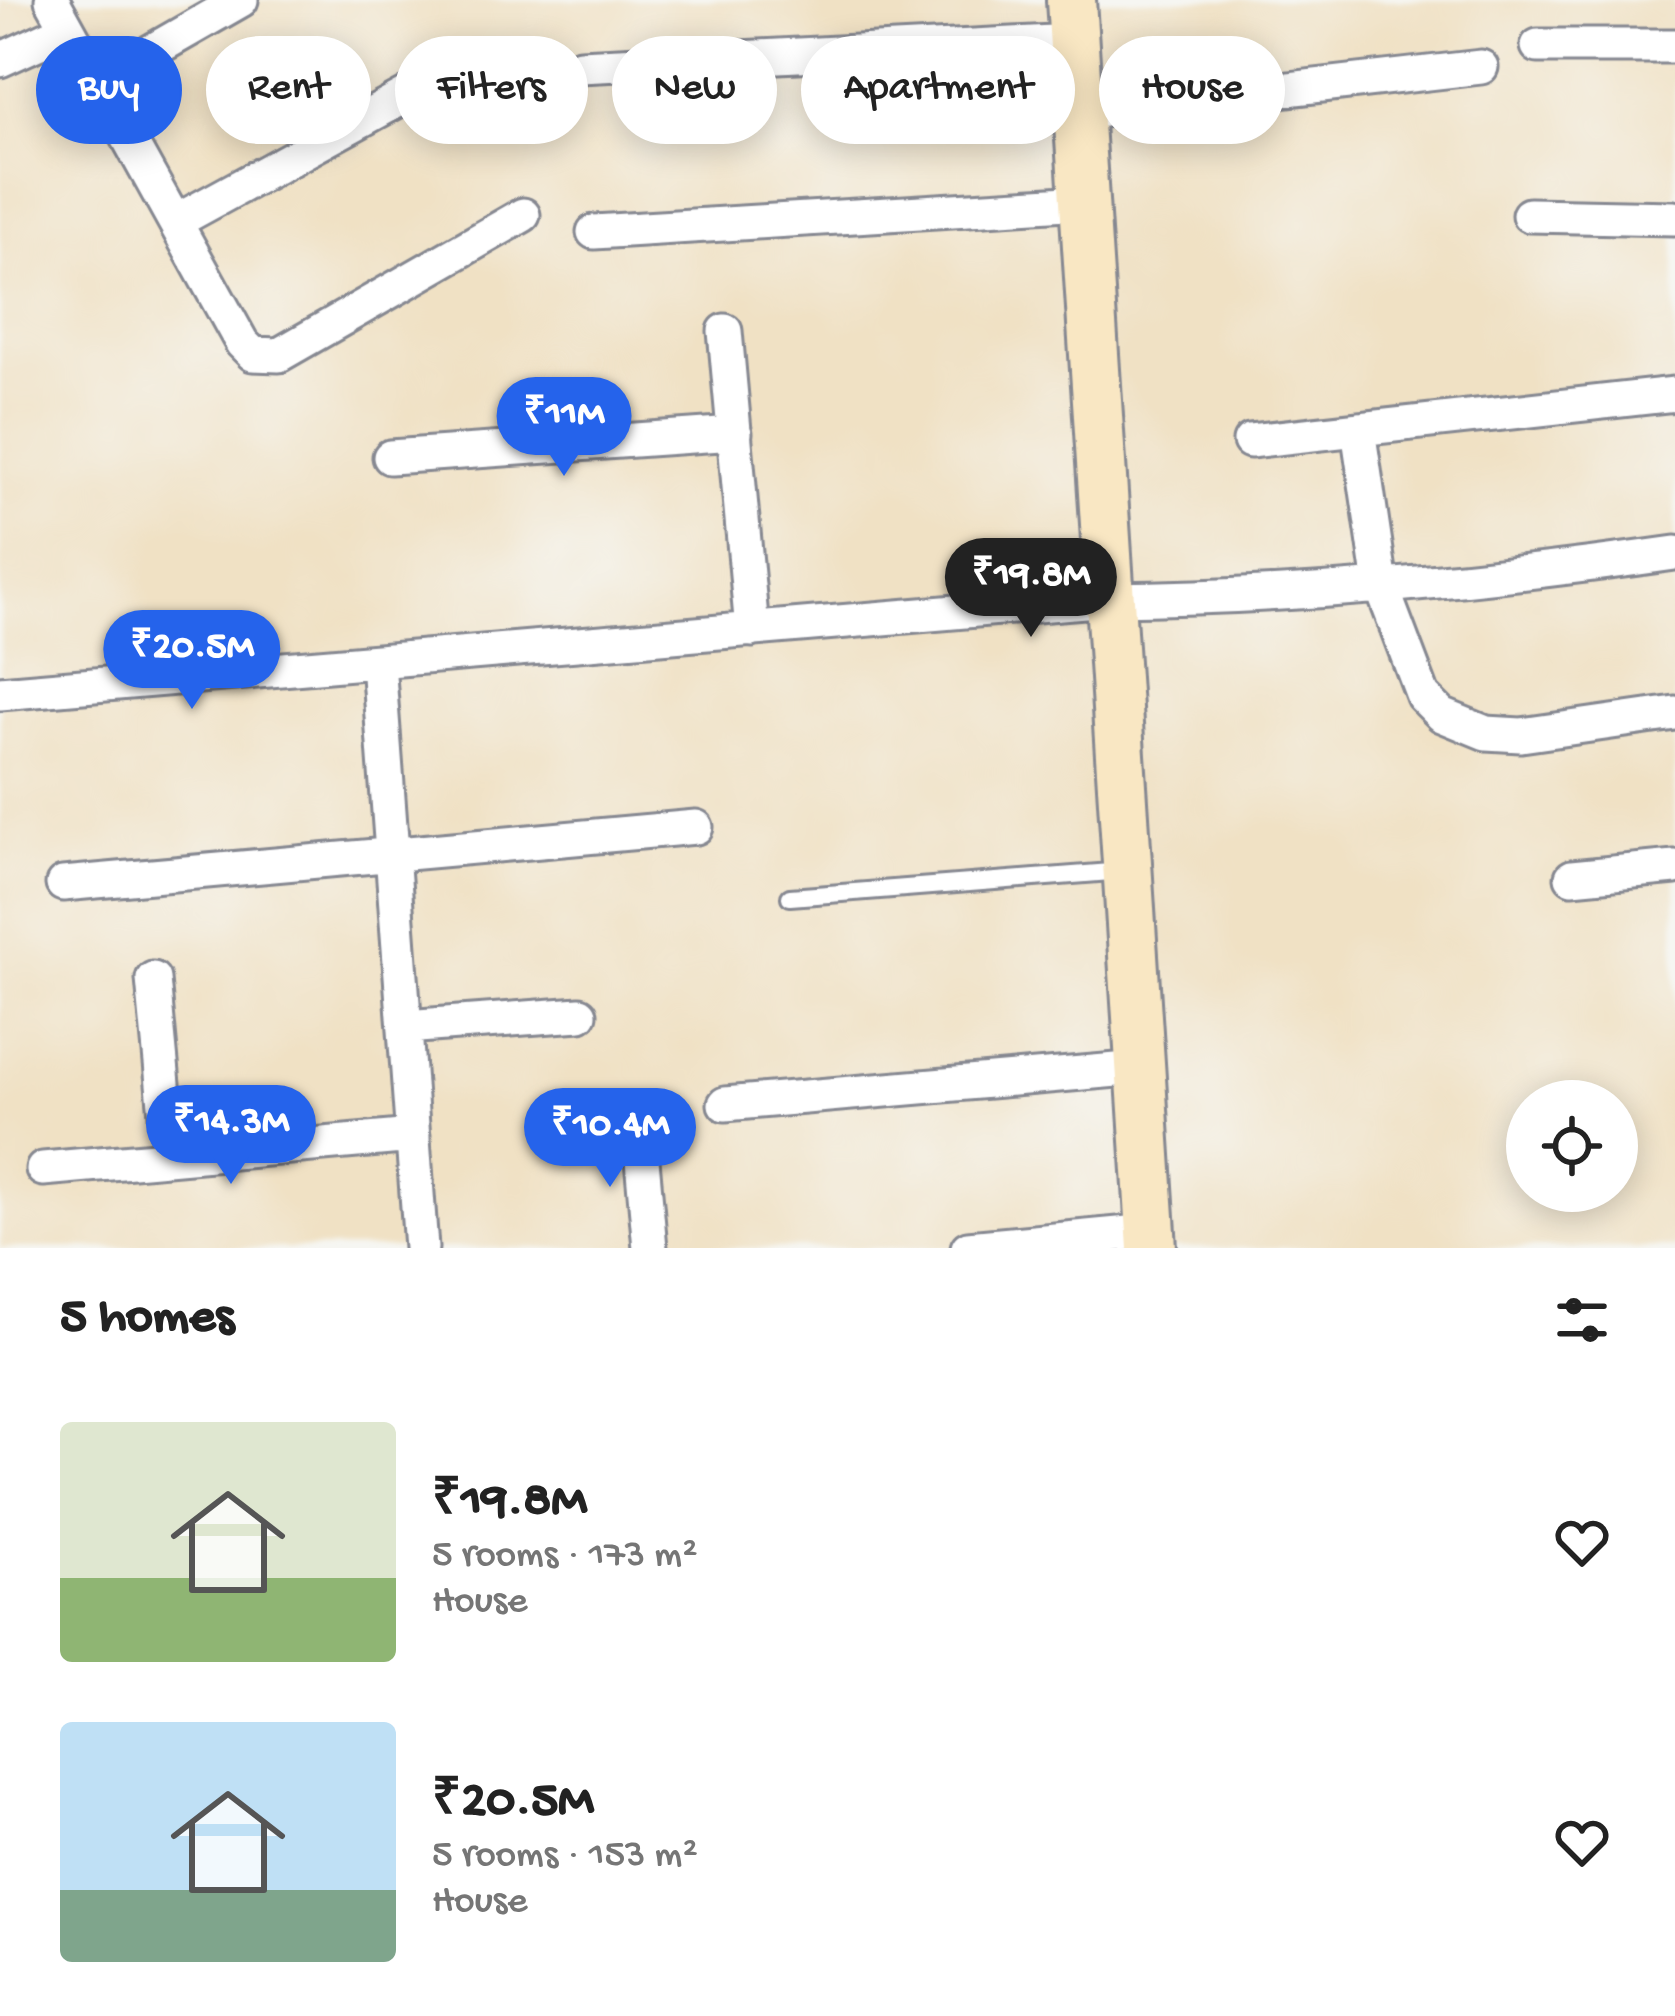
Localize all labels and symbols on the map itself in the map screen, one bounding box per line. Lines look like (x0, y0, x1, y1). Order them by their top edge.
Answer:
pin: ₹11M (493, 377, 635, 479)
pin: ₹19.8M (933, 538, 1129, 640)
pin: ₹20.5M (94, 610, 290, 712)
pin: ₹14.3M (133, 1085, 329, 1187)
pin: ₹10.4M (512, 1088, 708, 1190)

